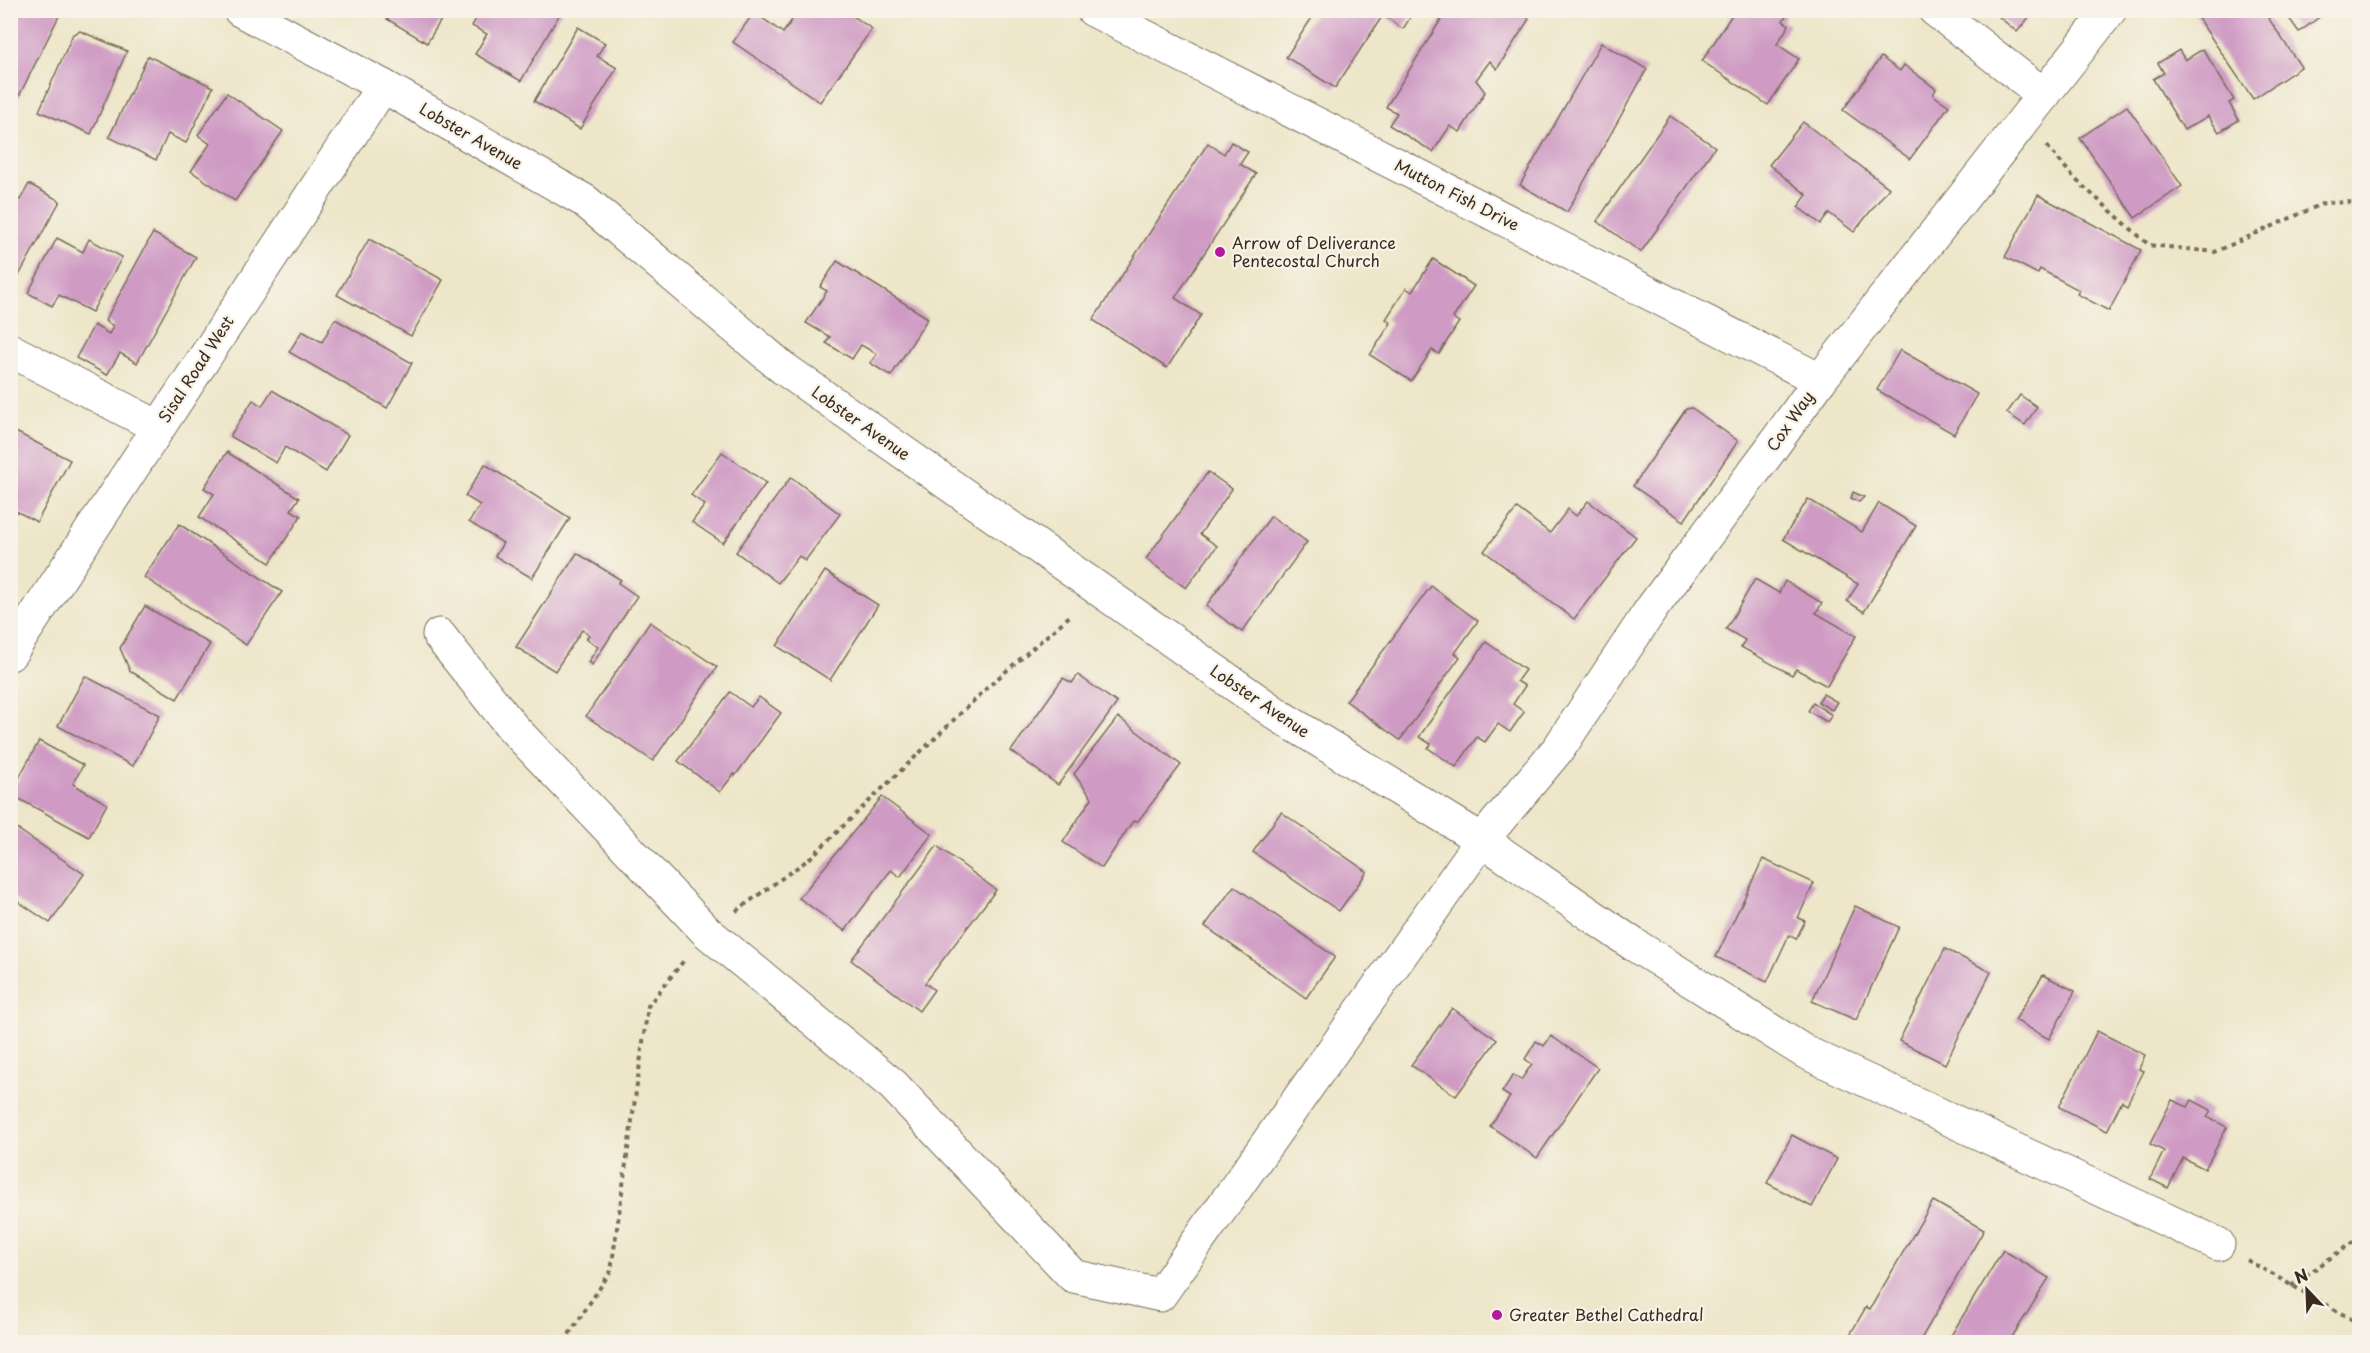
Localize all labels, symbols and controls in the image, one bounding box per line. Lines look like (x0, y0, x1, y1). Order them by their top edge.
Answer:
street label: Lobster Avenue (415, 96, 528, 175)
street label: Mutton Fish Drive (1391, 152, 1524, 236)
place label: Arrow of Deliverance Pentecostal Church (1232, 230, 1396, 272)
marker: Arrow of Deliverance Pentecostal Church (1213, 245, 1227, 259)
street label: Sisal Road West (152, 310, 239, 427)
street label: Lobster Avenue (807, 379, 916, 465)
street label: Cox Way (1760, 385, 1819, 456)
street label: Lobster Avenue (1206, 658, 1315, 743)
north arrow (2277, 1260, 2337, 1320)
text: N (2290, 1262, 2311, 1289)
place label: Greater Bethel Cathedral (1509, 1302, 1704, 1326)
marker: Greater Bethel Cathedral (1490, 1308, 1504, 1322)

